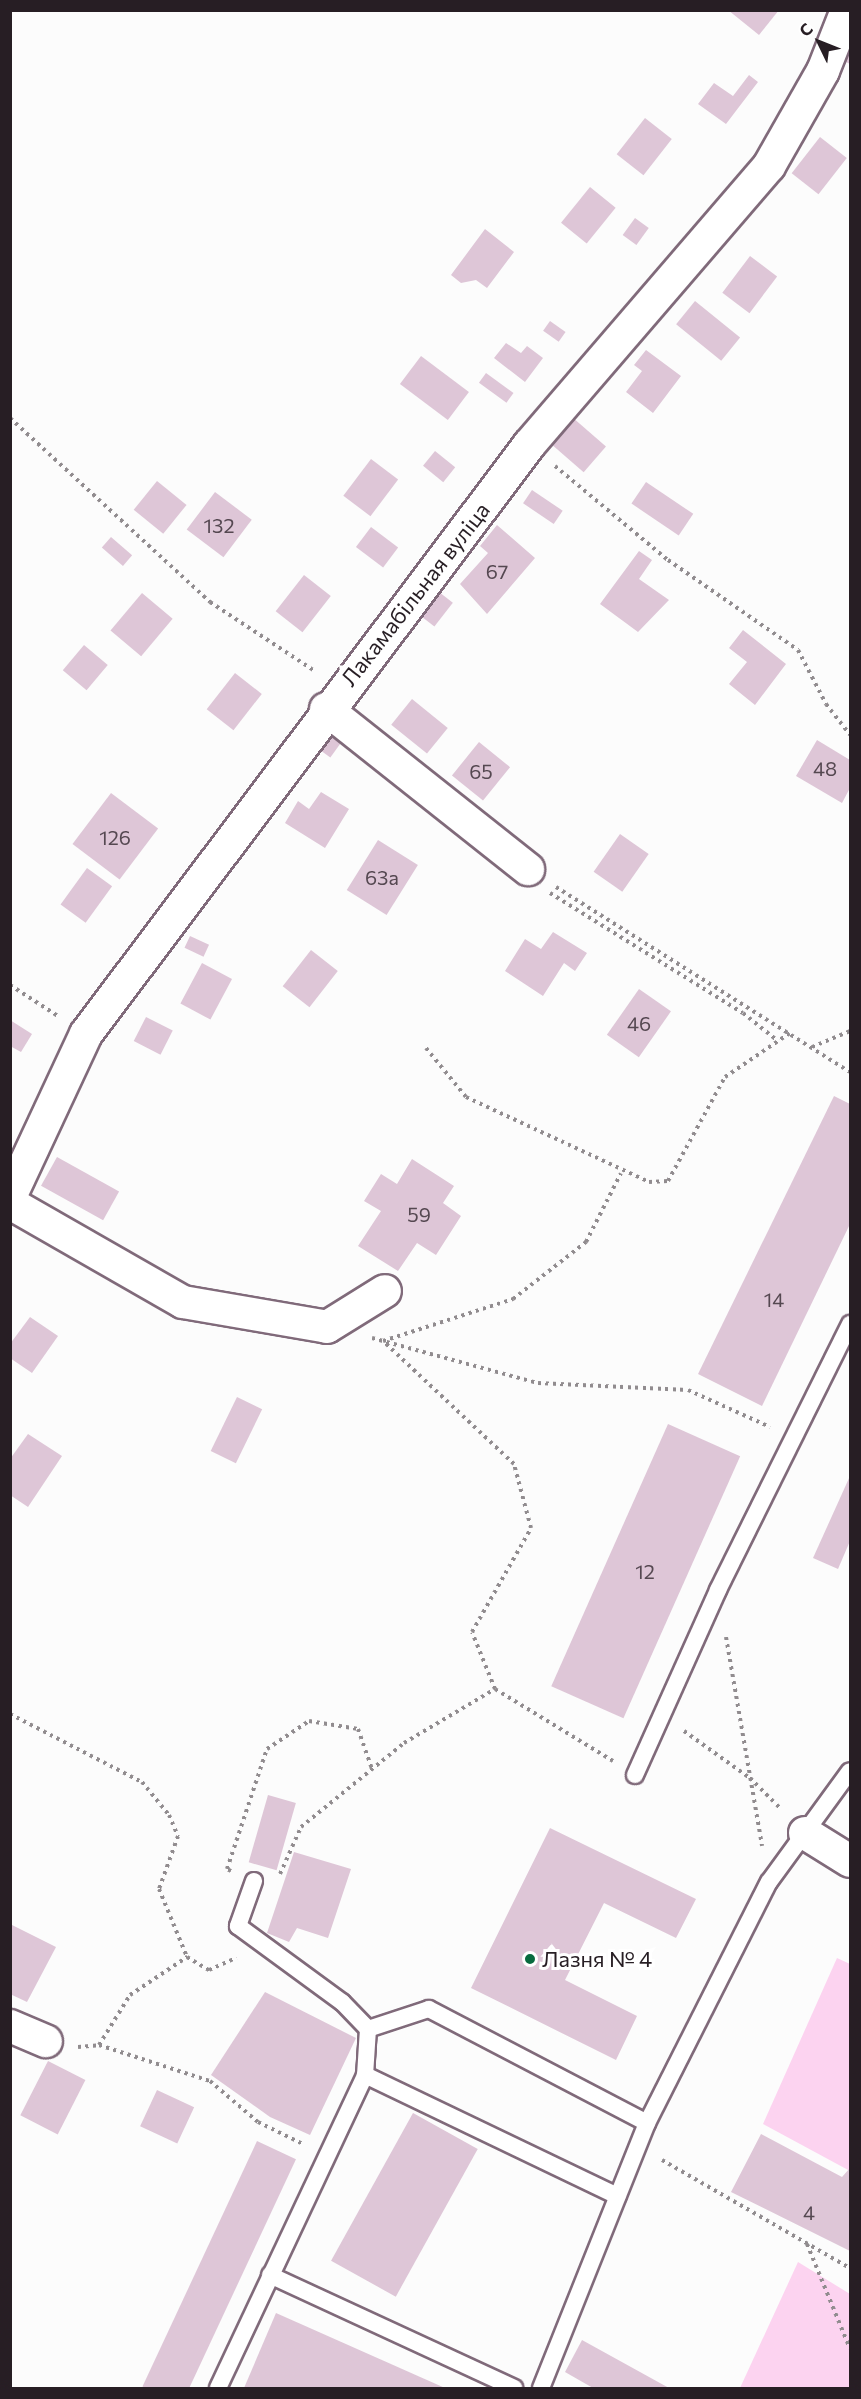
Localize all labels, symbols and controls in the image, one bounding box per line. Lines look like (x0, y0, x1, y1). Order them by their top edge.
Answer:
north arrow (789, 12, 849, 72)
text: С (795, 19, 816, 40)
street label: Лакамабільная вуліца (335, 497, 495, 691)
house number: 132 (204, 513, 234, 537)
house number: 67 (486, 559, 508, 583)
house number: 48 (813, 756, 837, 780)
house number: 65 (469, 759, 493, 783)
house number: 126 (99, 825, 131, 849)
house number: 63a (365, 865, 399, 889)
house number: 46 (627, 1011, 651, 1035)
house number: 59 (407, 1202, 431, 1226)
house number: 14 (764, 1287, 784, 1311)
house number: 12 (635, 1559, 655, 1583)
place label: Лазня № 4 (542, 1946, 652, 1972)
marker: Лазня № 4 (523, 1952, 537, 1966)
house number: 4 (803, 2200, 815, 2224)

